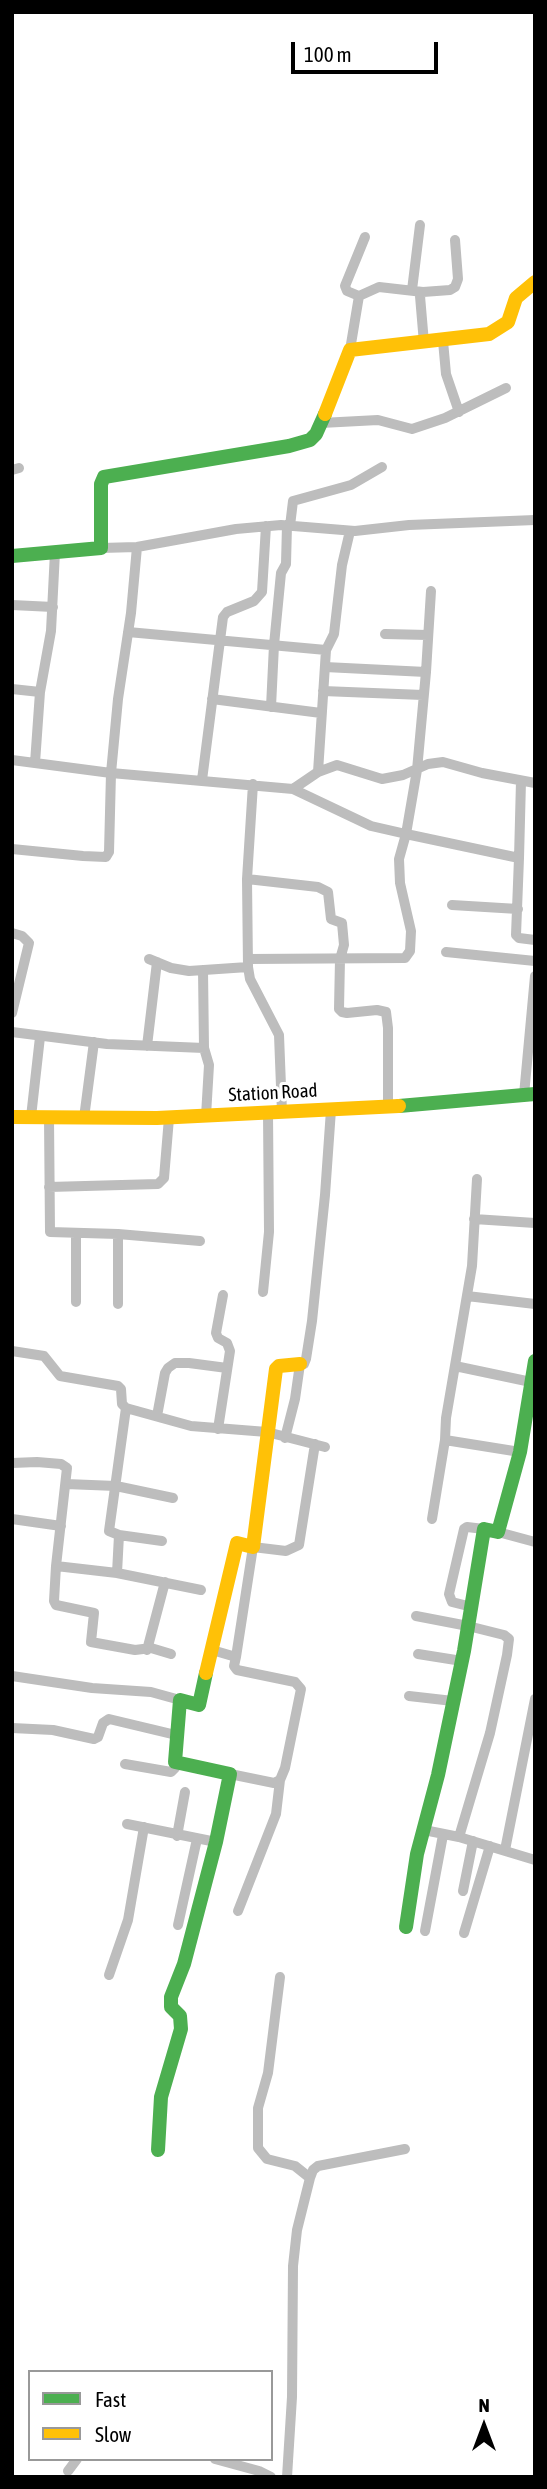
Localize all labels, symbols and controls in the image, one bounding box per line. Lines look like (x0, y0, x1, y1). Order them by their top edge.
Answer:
scale bar (295, 28, 442, 72)
text: 100 m (304, 42, 352, 66)
street label: Station Road (228, 1079, 318, 1107)
legend (28, 2370, 273, 2461)
text: Fast (95, 2387, 126, 2411)
north arrow (449, 2391, 519, 2461)
text: N (478, 2394, 490, 2416)
text: Slow (95, 2422, 131, 2446)

